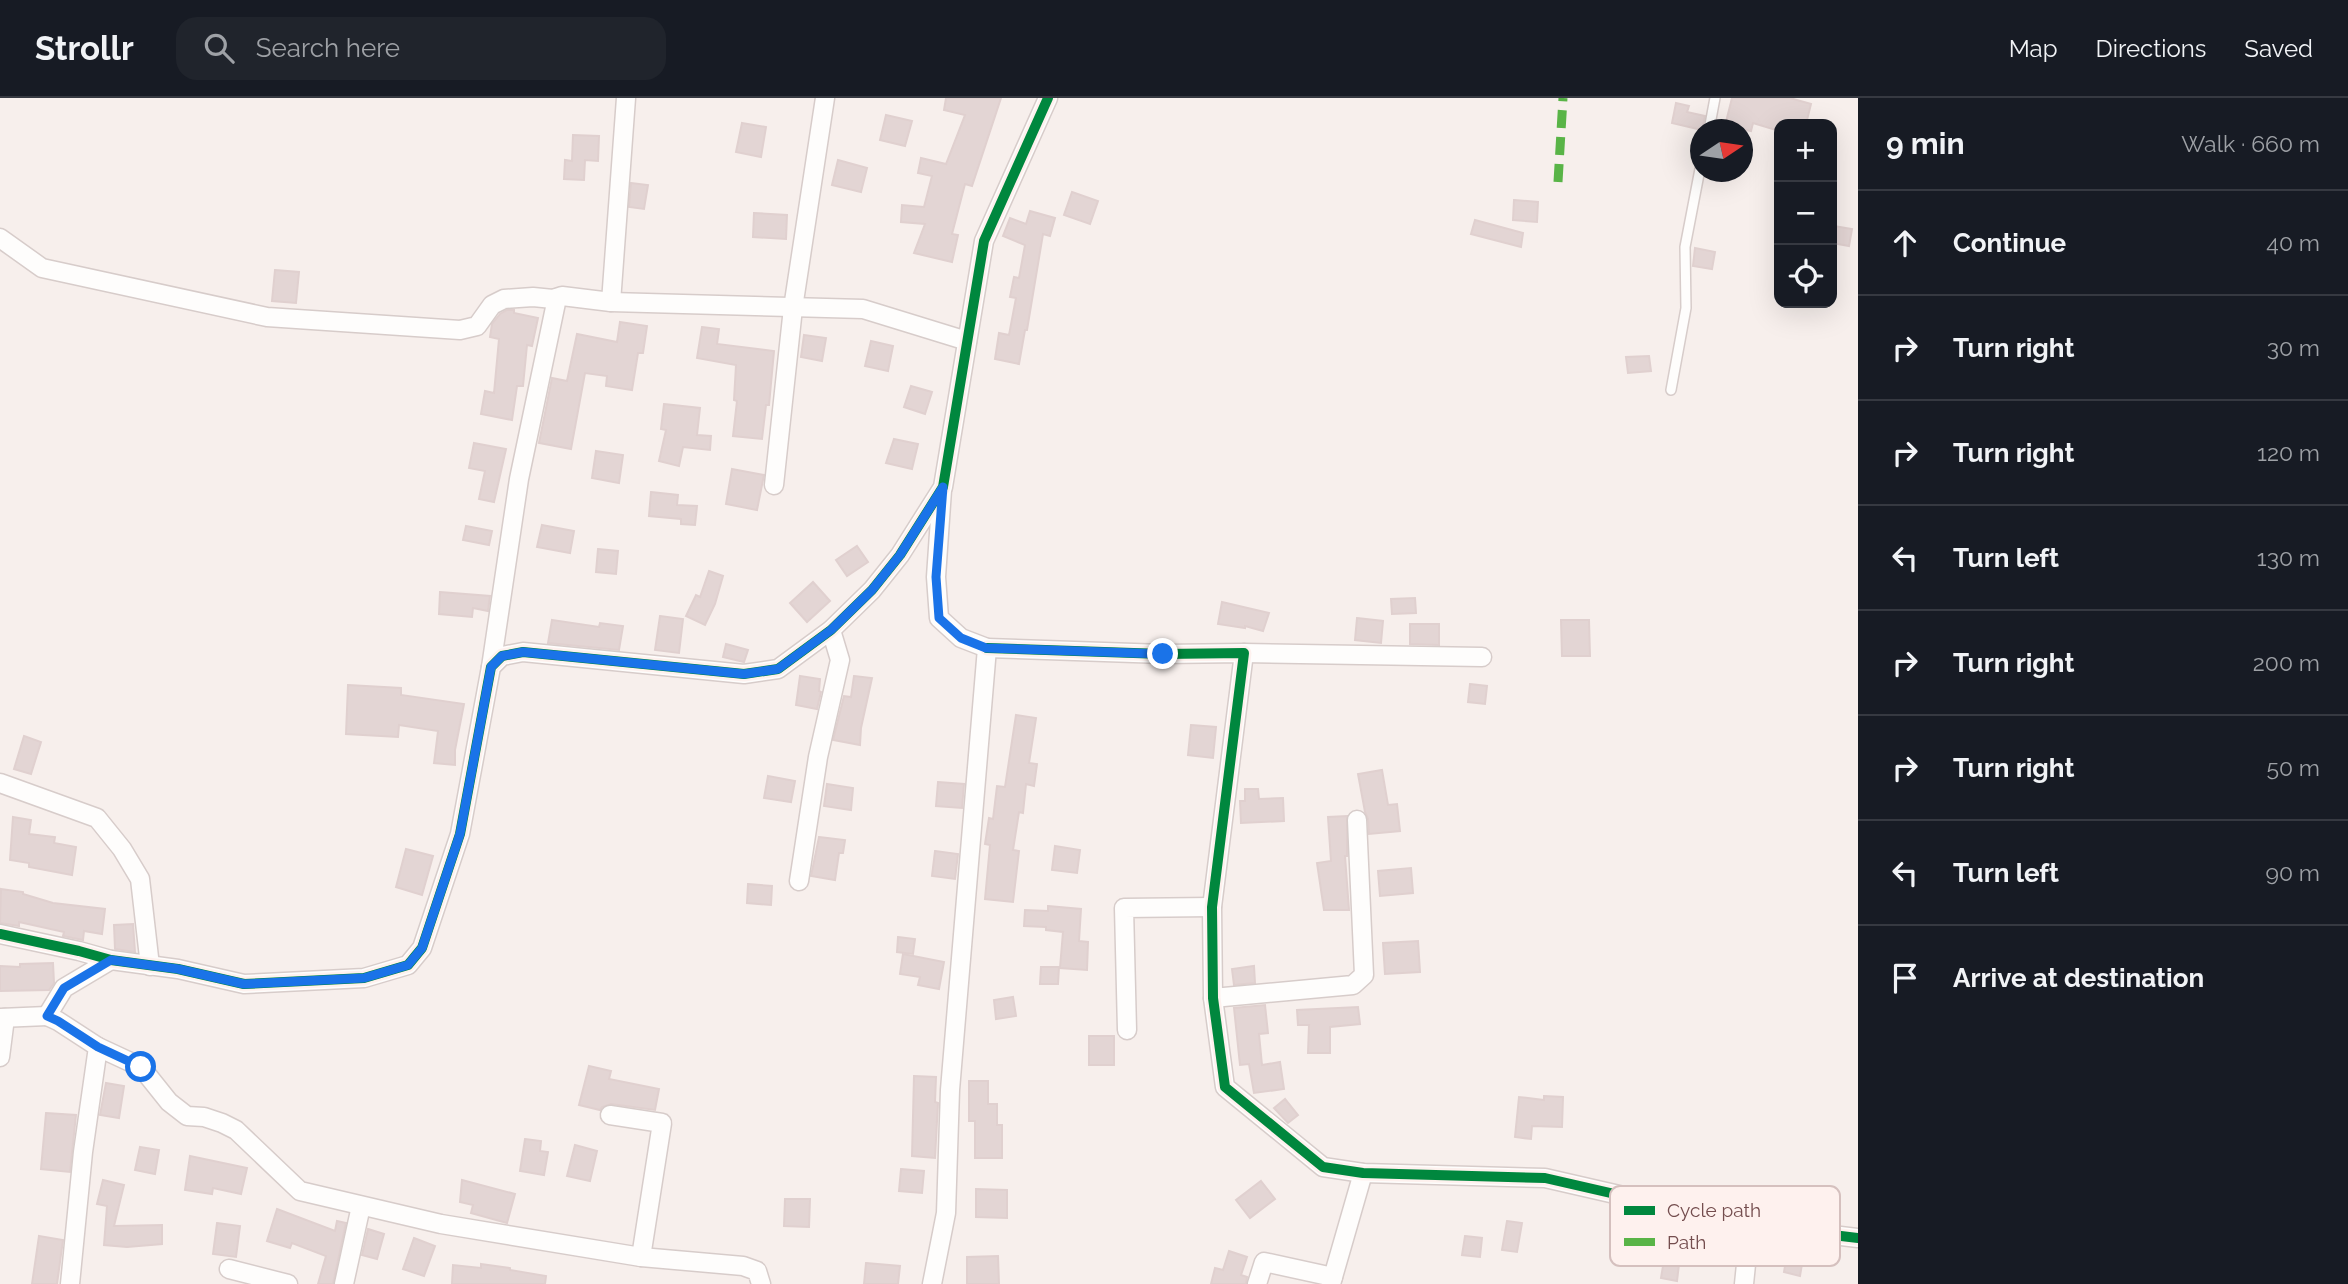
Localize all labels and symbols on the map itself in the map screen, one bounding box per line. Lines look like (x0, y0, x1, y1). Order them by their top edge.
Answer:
north arrow (1690, 119, 1753, 182)
route end (1147, 638, 1178, 669)
route start (125, 1051, 156, 1082)
legend (1610, 1186, 1840, 1266)
text: Cycle path (1667, 1199, 1761, 1221)
text: Path (1667, 1231, 1706, 1253)

